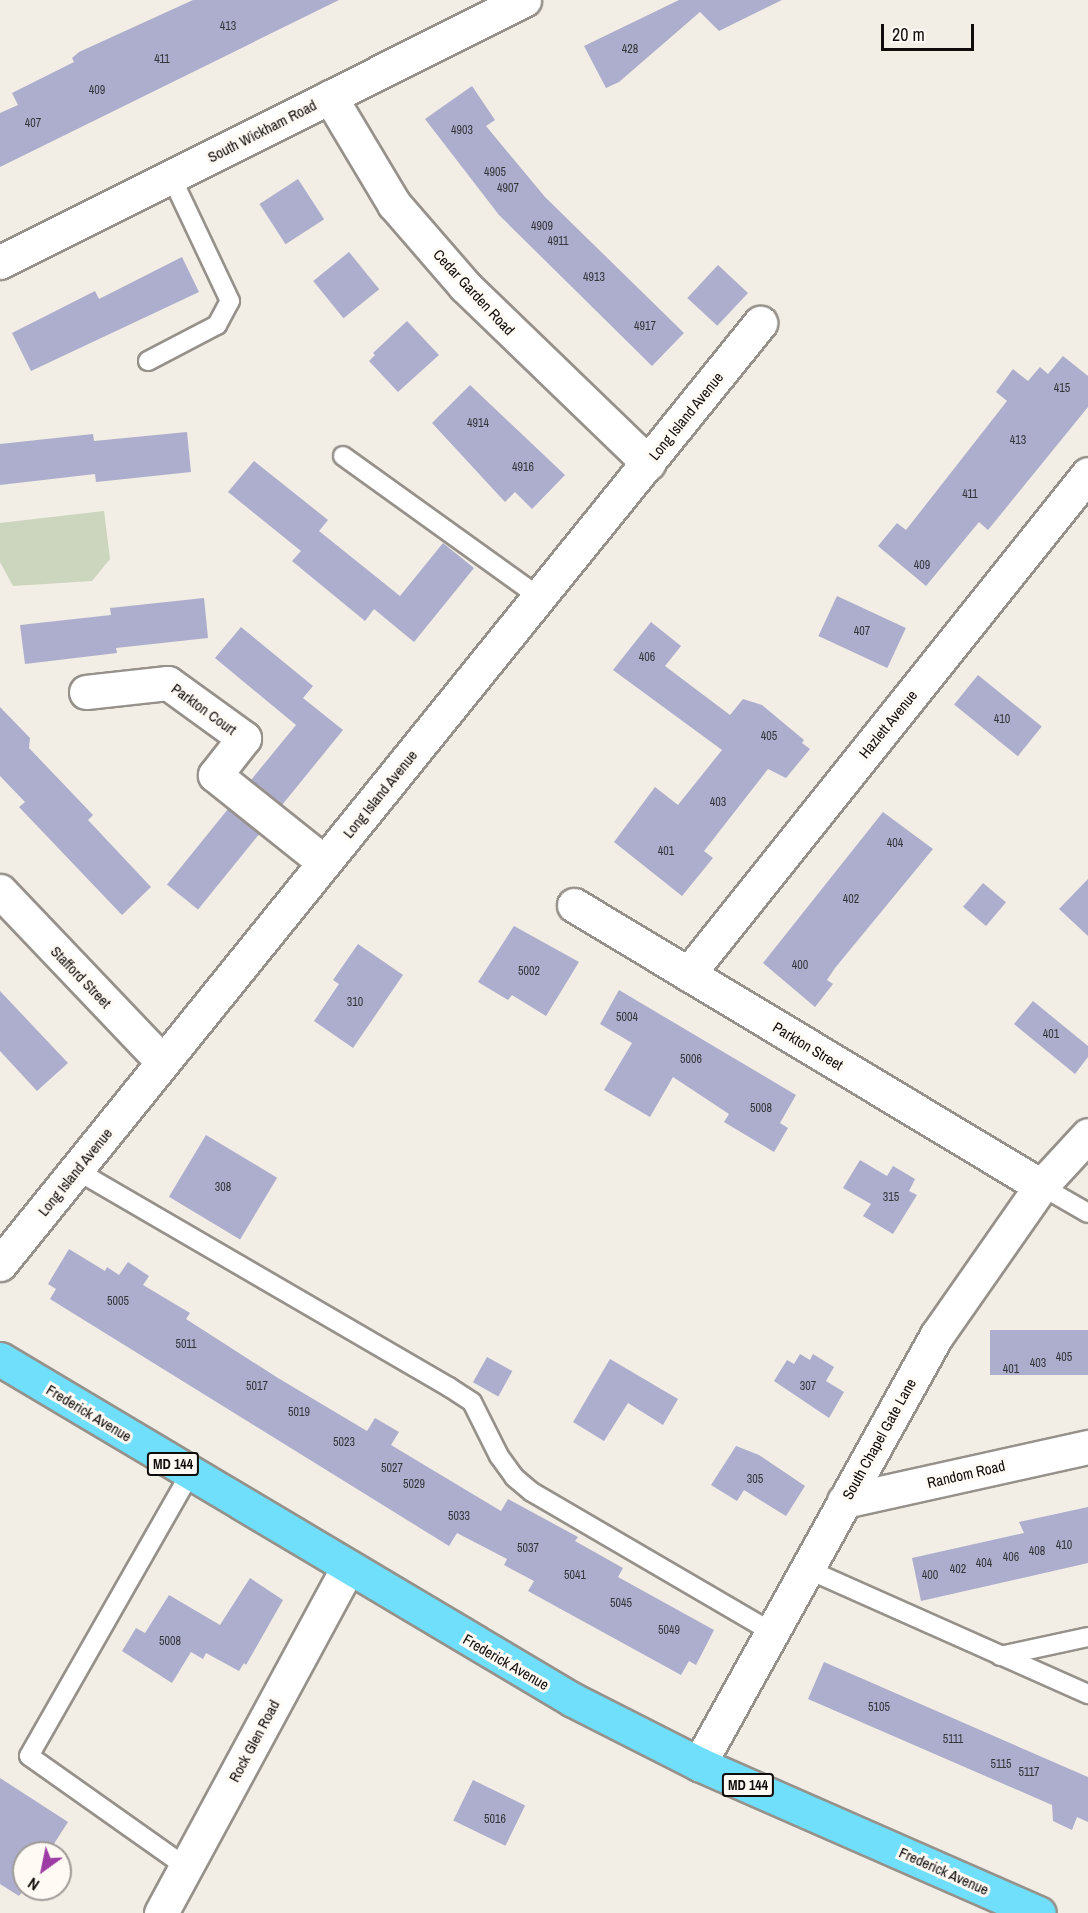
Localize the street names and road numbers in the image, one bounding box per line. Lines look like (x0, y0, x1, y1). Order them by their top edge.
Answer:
street label: South Wickham Road (205, 96, 319, 166)
street label: Cedar Garden Road (430, 245, 518, 339)
street label: Long Island Avenue (645, 368, 727, 464)
street label: Parkton Court (168, 679, 240, 739)
street label: Hazlett Avenue (855, 686, 921, 762)
street label: Long Island Avenue (339, 746, 421, 842)
street label: Stafford Street (47, 942, 115, 1012)
street label: Parkton Street (770, 1018, 846, 1074)
street label: Long Island Avenue (34, 1124, 116, 1220)
street label: South Chapel Gate Lane (838, 1375, 920, 1503)
street label: Frederick Avenue (43, 1380, 135, 1446)
road number: MD 144 (146, 1453, 200, 1475)
street label: Random Road (925, 1456, 1007, 1492)
street label: Frederick Avenue (460, 1630, 552, 1694)
street label: Rock Glen Road (225, 1697, 283, 1785)
road number: MD 144 (721, 1774, 775, 1796)
street label: Frederick Avenue (896, 1843, 992, 1899)

